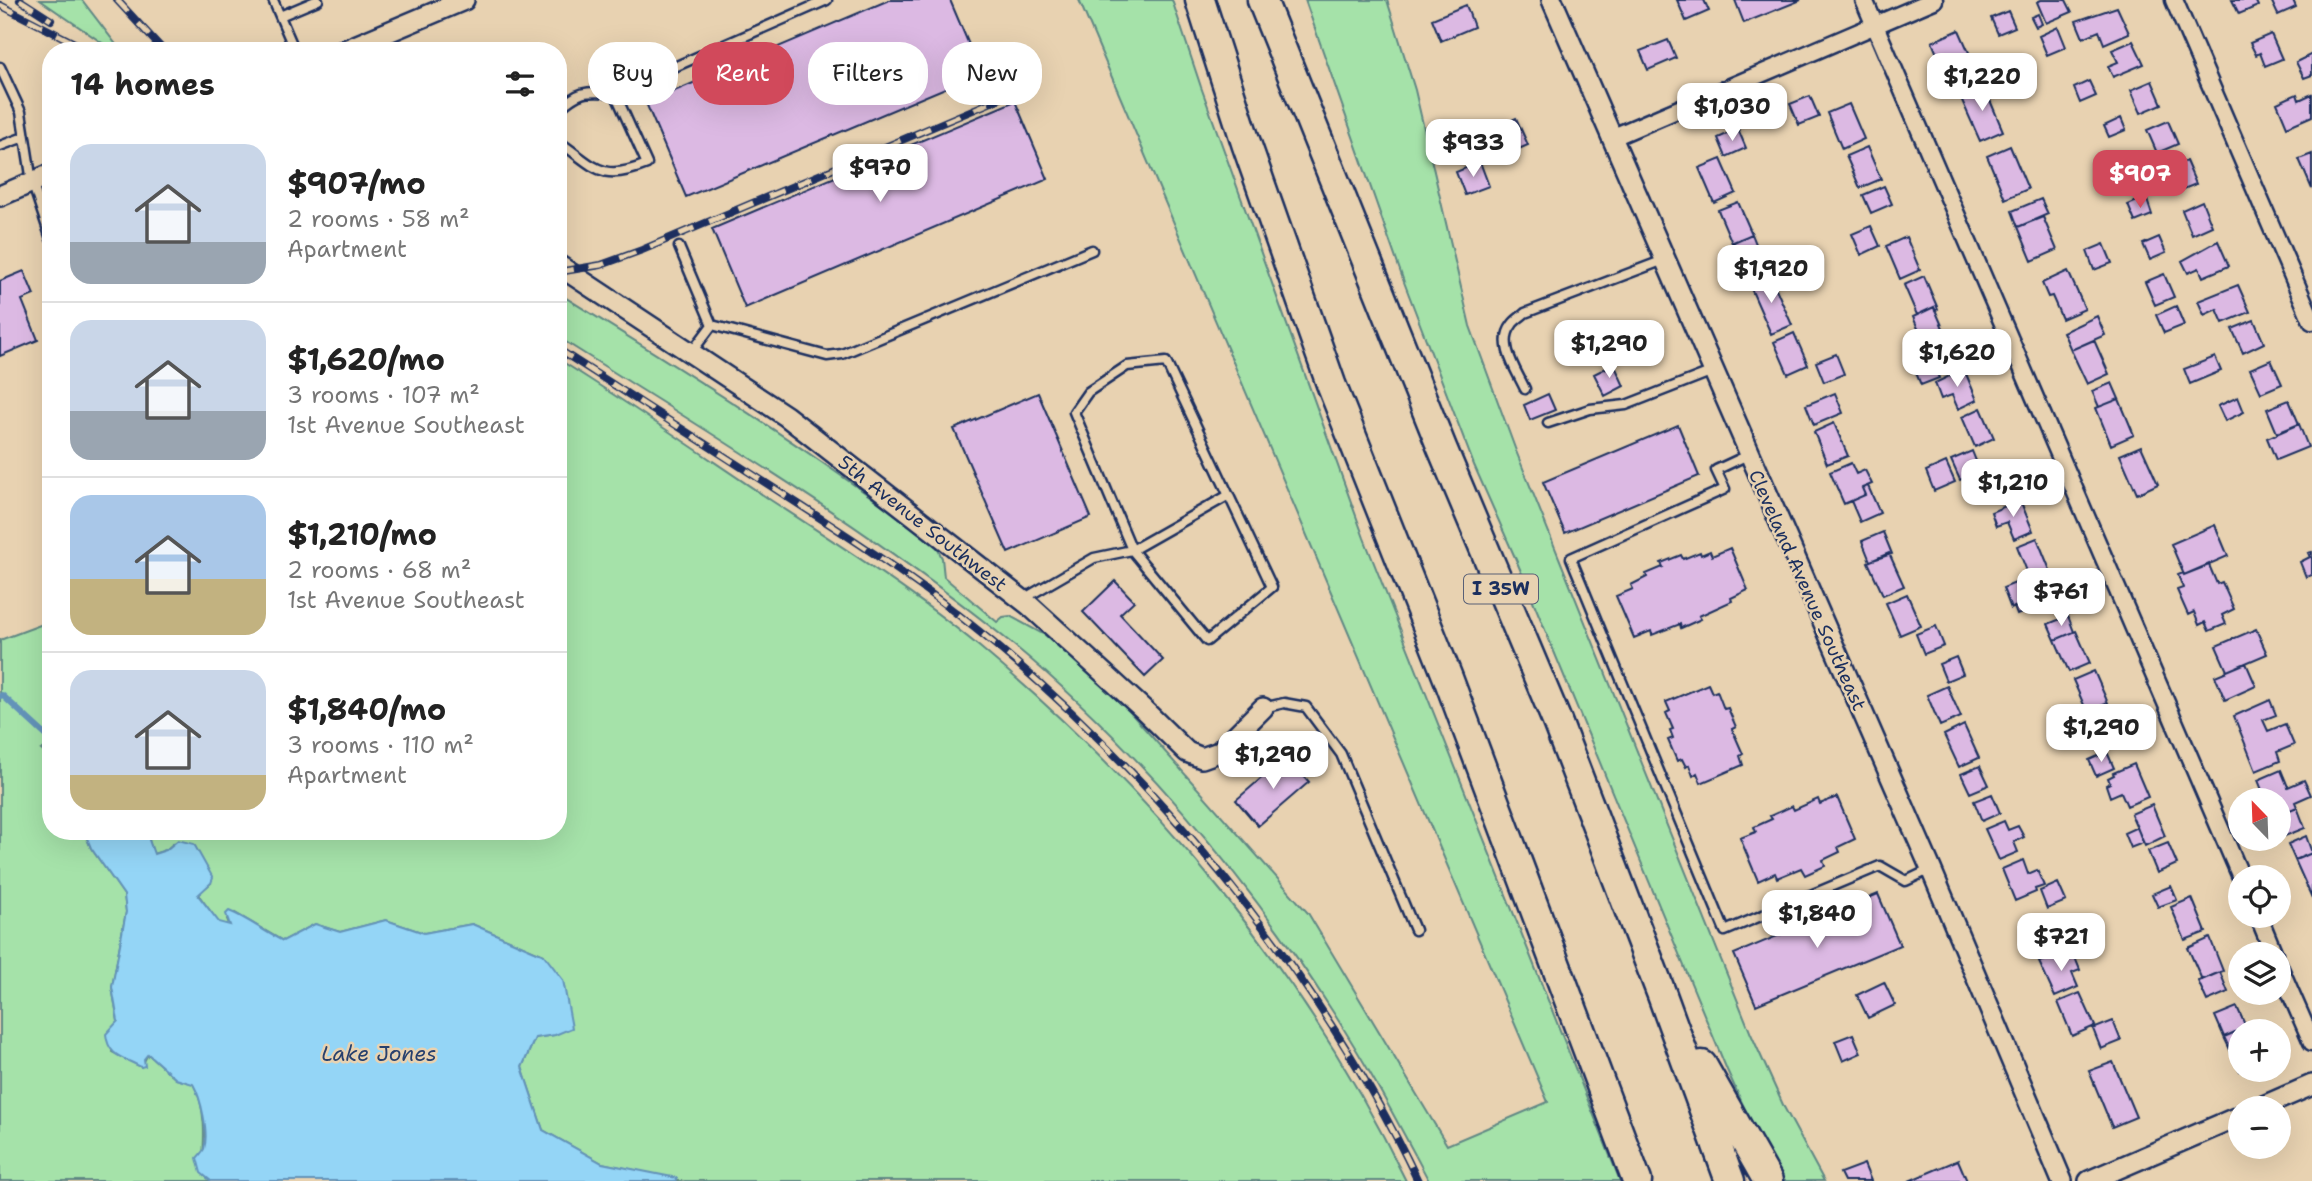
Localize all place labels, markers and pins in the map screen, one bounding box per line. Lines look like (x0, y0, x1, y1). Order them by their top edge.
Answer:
pin: $1,220 (1925, 54, 2039, 113)
pin: $1,030 (1675, 83, 1789, 143)
pin: $933 (1432, 120, 1514, 179)
pin: $970 (839, 144, 921, 204)
pin: $907 (2099, 150, 2181, 210)
pin: $1,920 (1714, 246, 1828, 305)
pin: $1,290 (1552, 320, 1666, 380)
pin: $1,620 (1900, 330, 2014, 389)
pin: $1,210 (1956, 460, 2070, 519)
pin: $761 (2020, 568, 2102, 628)
pin: $1,290 (2044, 704, 2158, 764)
pin: $1,290 (1216, 732, 1330, 791)
pin: $1,840 (1760, 890, 1874, 950)
pin: $721 (2020, 914, 2102, 973)

